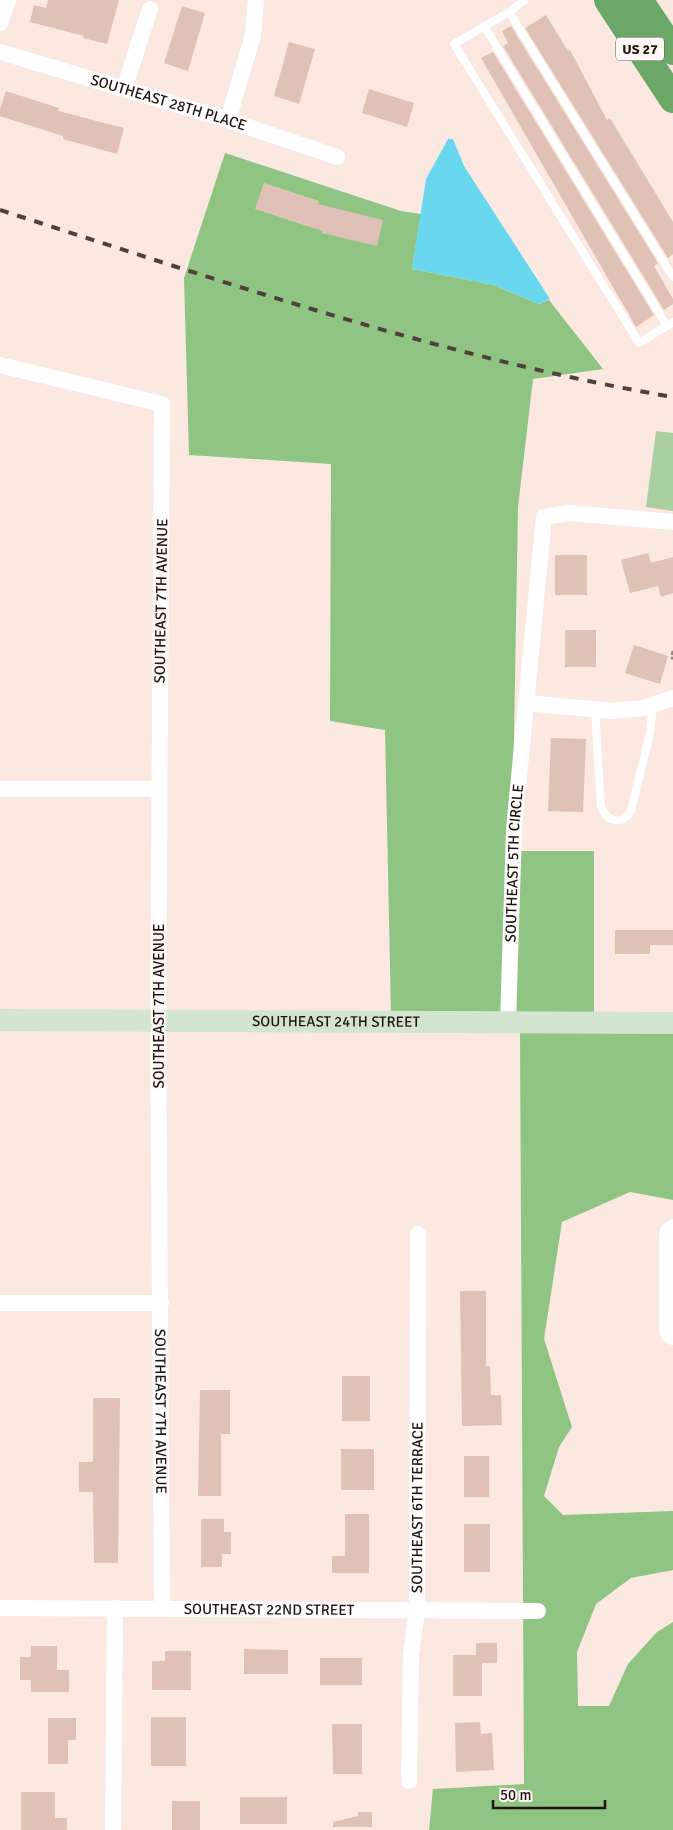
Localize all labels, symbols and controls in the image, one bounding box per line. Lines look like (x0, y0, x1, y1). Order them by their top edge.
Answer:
road number: US 27 (616, 38, 664, 61)
street label: SOUTHEAST 28TH PLACE (89, 71, 249, 135)
street label: SOUTHEAST 7TH AVENUE (151, 518, 171, 684)
street label: SOUTHEAST 5TH CIRCLE (502, 783, 527, 943)
street label: SOUTHEAST 7TH AVENUE (150, 923, 168, 1089)
street label: SOUTHEAST 24TH STREET (252, 1012, 421, 1031)
street label: SOUTHEAST 7TH AVENUE (151, 1329, 170, 1494)
street label: SOUTHEAST 6TH TERRACE (408, 1422, 427, 1593)
street label: SOUTHEAST 22ND STREET (184, 1600, 355, 1619)
scale bar (493, 1778, 606, 1810)
text: 50 m (500, 1786, 531, 1804)

